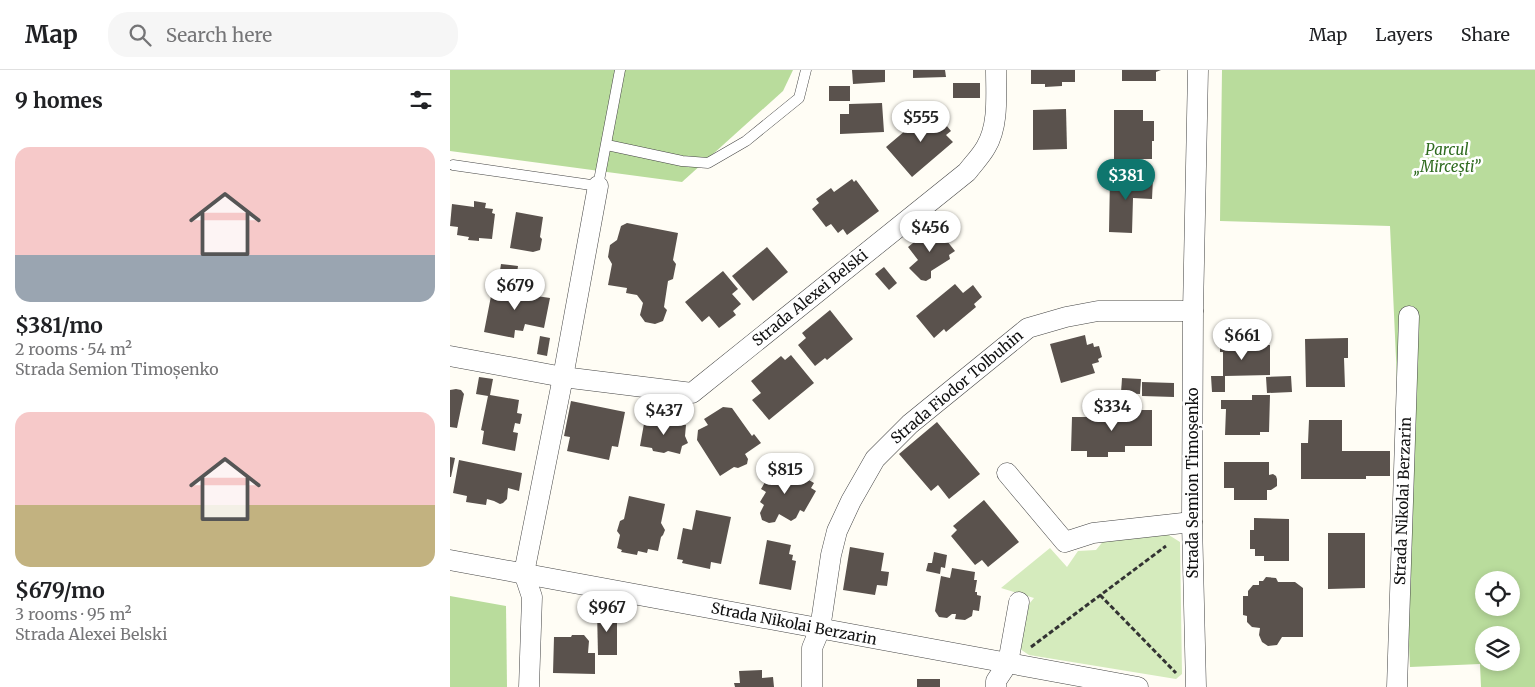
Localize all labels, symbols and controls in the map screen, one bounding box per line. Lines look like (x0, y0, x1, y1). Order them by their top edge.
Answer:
search box (108, 12, 458, 57)
text: Map (25, 19, 78, 50)
icon: search (126, 21, 154, 49)
text: Search here (166, 23, 272, 47)
text: Map (1309, 23, 1347, 46)
text: Layers (1375, 23, 1433, 46)
text: Share (1461, 23, 1510, 46)
icon: filters (407, 86, 435, 114)
text: 9 homes (15, 87, 103, 114)
pin: $555 (891, 100, 951, 143)
text: $555 (903, 107, 939, 127)
park label: Parcul „Mircești” (1414, 140, 1482, 177)
pin: $381 (1096, 158, 1156, 201)
text: $381 (1108, 165, 1144, 185)
icon: home (180, 179, 270, 269)
pin: $456 (900, 210, 960, 253)
text: $456 (911, 217, 949, 237)
street label: Strada Alexei Belski (748, 245, 871, 350)
pin: $679 (485, 268, 545, 311)
text: $679 (496, 275, 534, 295)
text: $381/mo (15, 312, 103, 339)
pin: $661 (1212, 318, 1272, 361)
text: $661 (1224, 325, 1260, 345)
street label: Strada Fiodor Tolbuhin (887, 326, 1027, 448)
text: 2 rooms · 54 m² (15, 339, 132, 359)
text: Strada Semion Timoșenko (15, 359, 219, 379)
street label: Strada Semion Timoșenko (1183, 387, 1203, 578)
pin: $334 (1082, 390, 1142, 432)
pin: $437 (634, 394, 694, 436)
text: $334 (1093, 396, 1131, 416)
text: $437 (645, 400, 683, 420)
street label: Strada Nikolai Berzarin (1390, 416, 1415, 586)
icon: home (180, 444, 270, 534)
pin: $815 (755, 452, 815, 495)
text: $815 (767, 459, 803, 479)
map controls (1475, 571, 1520, 671)
button: locate (1475, 571, 1520, 616)
text: $679/mo (15, 577, 105, 604)
pin: $967 (577, 590, 637, 633)
text: $967 (588, 597, 626, 617)
street label: Strada Nikolai Berzarin (710, 598, 879, 649)
text: 3 rooms · 95 m² (15, 604, 131, 624)
text: Strada Alexei Belski (15, 624, 167, 644)
button: layers (1475, 626, 1520, 671)

